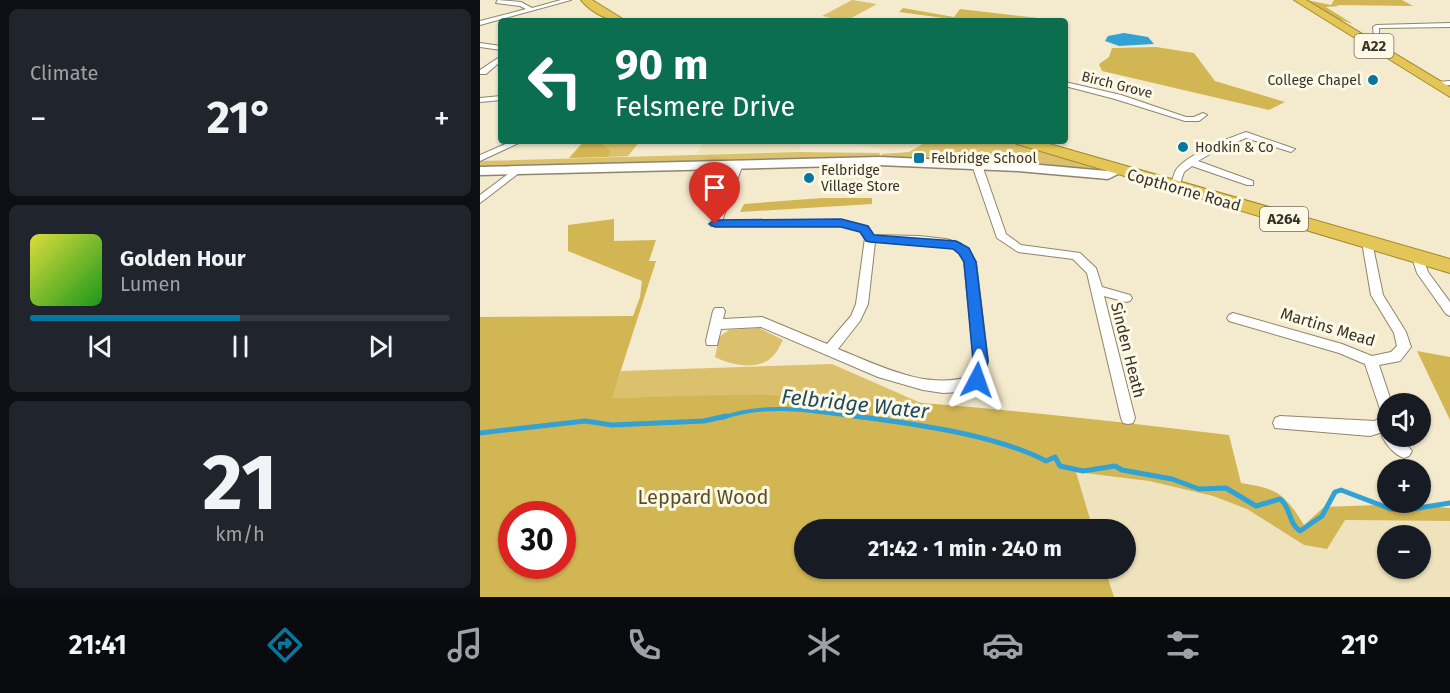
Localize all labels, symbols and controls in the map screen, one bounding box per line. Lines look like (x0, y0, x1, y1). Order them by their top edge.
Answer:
road number: A22 (1354, 34, 1394, 58)
text: 90 m (615, 40, 709, 90)
icon: left (516, 42, 594, 120)
text: Climate (30, 61, 98, 85)
street label: Birch Grove (1080, 68, 1154, 102)
place label: College Chapel (1268, 72, 1361, 89)
marker: College Chapel (1366, 73, 1380, 87)
text: 21° (207, 91, 273, 145)
text: Felsmere Drive (615, 91, 795, 123)
text: − (30, 99, 47, 139)
text: + (434, 99, 450, 139)
place label: Hodkin & Co (1195, 139, 1274, 156)
marker: Hodkin & Co (1176, 140, 1190, 154)
place label: Felbridge School (931, 150, 1037, 167)
marker: Felbridge School (912, 151, 926, 165)
pin (689, 162, 740, 224)
place label: Felbridge Village Store (821, 162, 900, 195)
street label: Copthorne Road (1125, 165, 1243, 215)
icon: arrive (698, 171, 731, 204)
marker: Felbridge Village Store (802, 171, 816, 185)
road number: A264 (1260, 207, 1308, 231)
text: Golden Hour (120, 245, 246, 272)
text: Lumen (120, 272, 181, 296)
street label: Sinden Heath (1107, 300, 1149, 400)
street label: Martins Mead (1278, 304, 1378, 350)
icon: previous (84, 330, 117, 363)
icon: pause (224, 330, 257, 363)
icon: next (364, 330, 397, 363)
position arrow (945, 348, 1009, 412)
water label: Felbridge Water (780, 383, 931, 425)
map controls (1377, 393, 1431, 579)
button: sound (1377, 393, 1431, 447)
text: 21 (203, 436, 277, 530)
button: + (1377, 459, 1431, 513)
park label: Leppard Wood (638, 485, 768, 509)
speed limit sign: 30 (498, 501, 576, 579)
text: km/h (215, 522, 265, 546)
button: − (1377, 525, 1431, 579)
text: 21:42 · 1 min · 240 m (868, 535, 1062, 562)
icon: directions (264, 624, 306, 666)
icon: music (444, 624, 486, 666)
icon: phone (623, 624, 665, 666)
icon: climate (803, 624, 845, 666)
icon: car (982, 624, 1024, 666)
icon: filters (1162, 624, 1204, 666)
text: 21:41 (69, 629, 127, 661)
text: 21° (1341, 629, 1381, 661)

